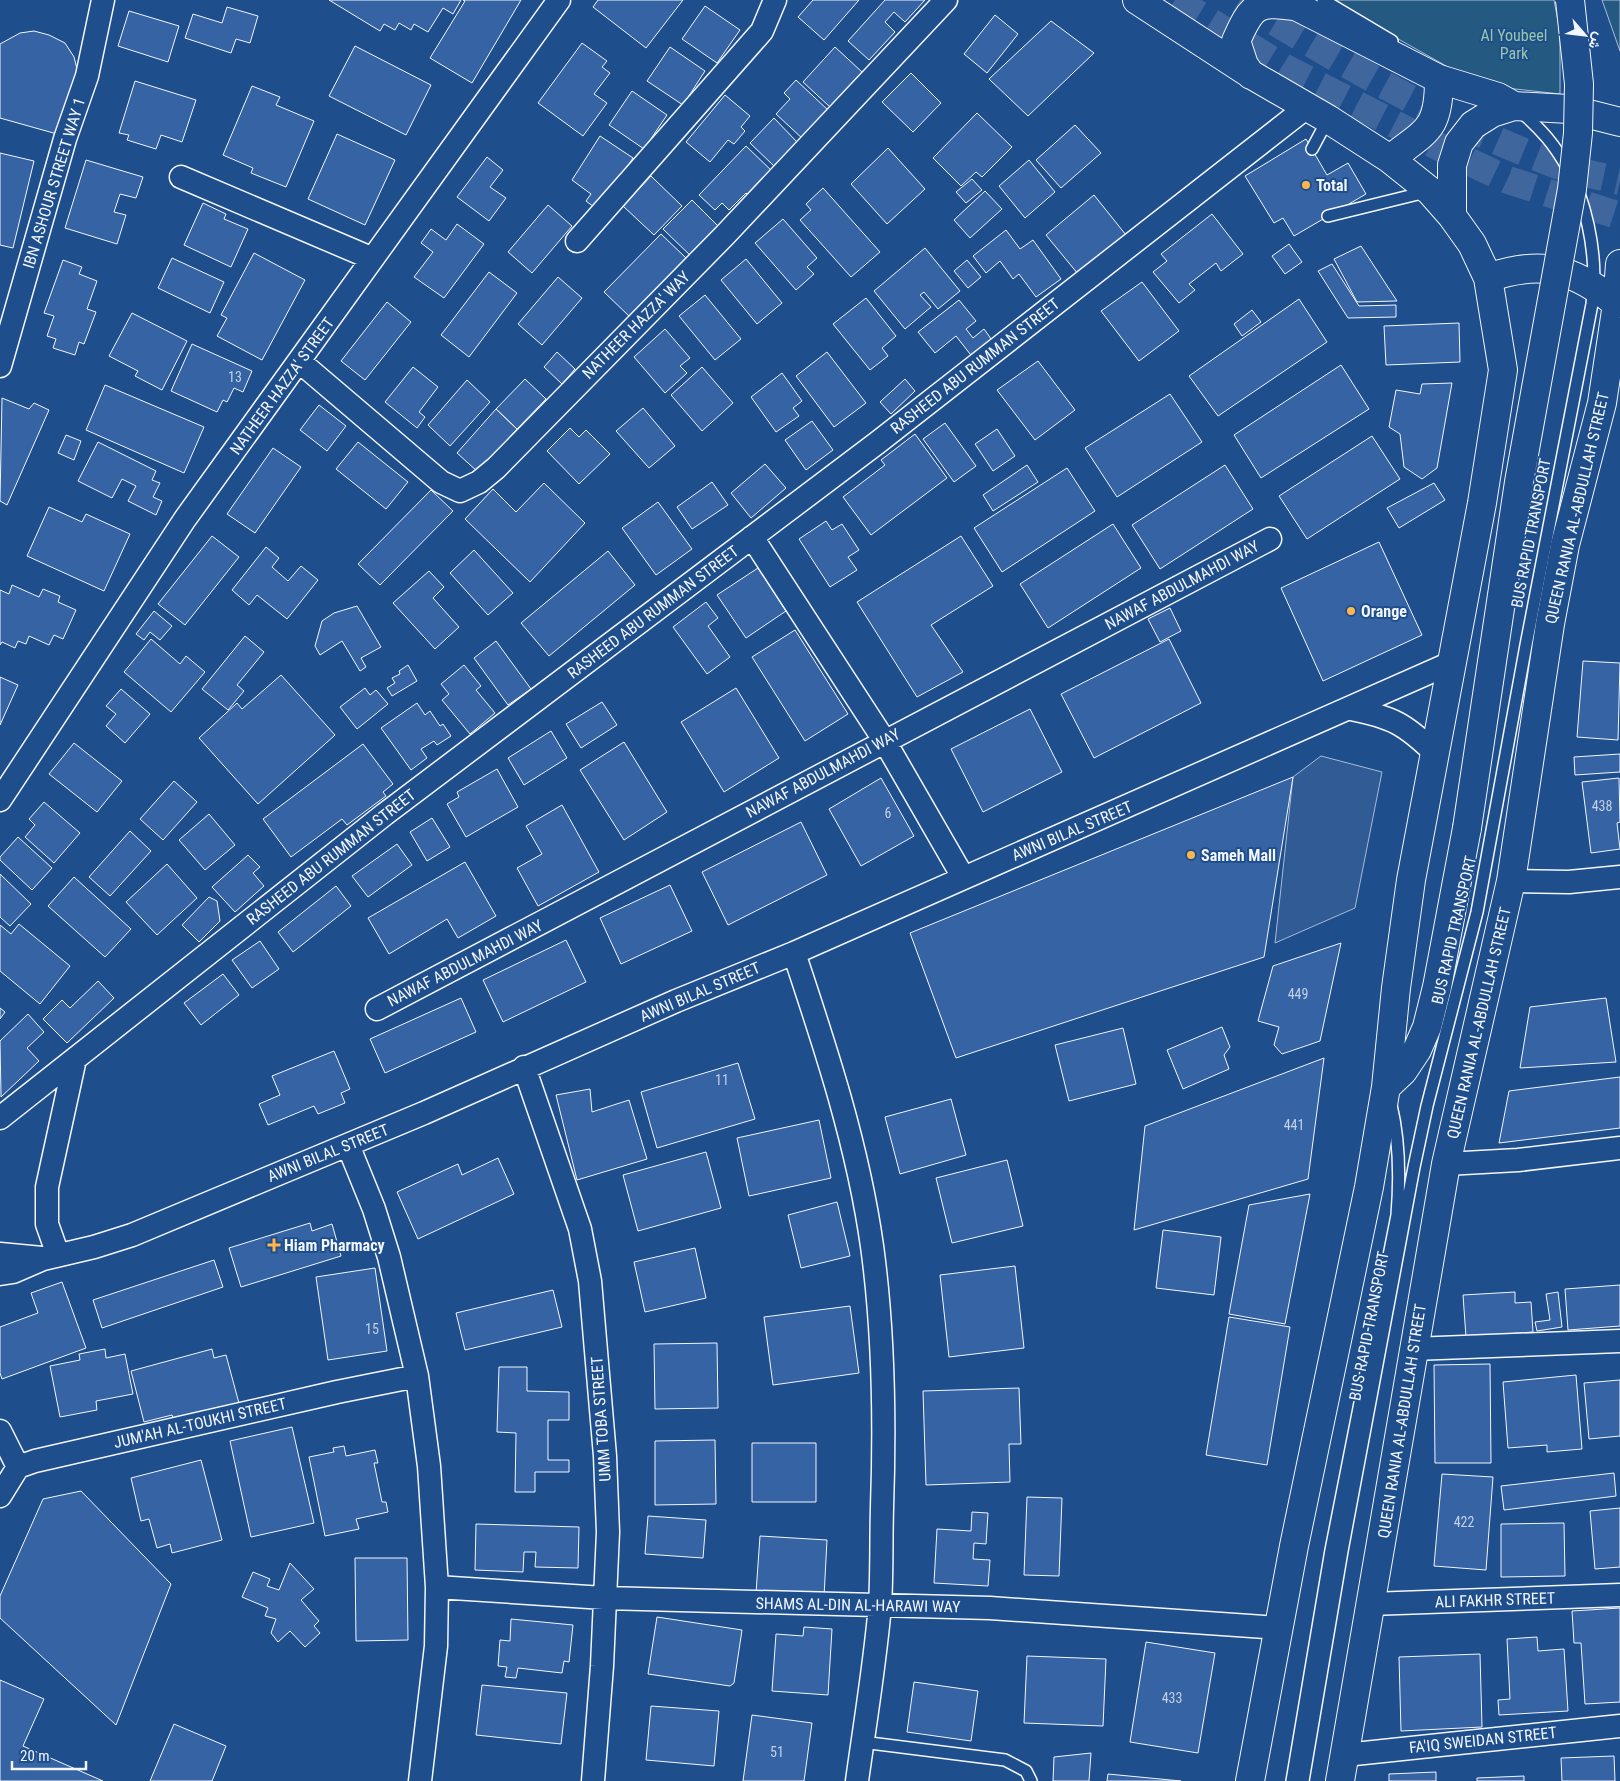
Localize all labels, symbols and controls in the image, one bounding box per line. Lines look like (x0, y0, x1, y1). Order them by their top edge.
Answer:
north arrow (1560, 10, 1610, 60)
park label: Al Youbeel Park (1481, 26, 1547, 63)
text: ش (1585, 29, 1607, 52)
street label: IBN ASHOUR STREET WAY 1 (19, 95, 89, 271)
place label: Total (1316, 176, 1348, 195)
marker: Total (1300, 179, 1312, 191)
street label: NATHEER HAZZA' WAY (578, 267, 694, 383)
street label: RASHEED ABU RUMMAN STREET (887, 294, 1063, 438)
street label: NATHEER HAZZA' STREET (226, 314, 338, 458)
house number: 13 (228, 369, 242, 385)
street label: QUEEN RANIA AL-ABDULLAH STREET (1541, 390, 1613, 626)
street label: BUS RAPID TRANSPORT (1507, 457, 1555, 609)
street label: NAWAF ABDULMAHDI WAY (1102, 536, 1263, 634)
street label: RASHEED ABU RUMMAN STREET (564, 541, 742, 683)
place label: Orange (1361, 602, 1407, 621)
marker: Orange (1345, 605, 1357, 617)
street label: NAWAF ABDULMAHDI WAY (743, 724, 904, 822)
street label: RASHEED ABU RUMMAN STREET (243, 785, 419, 929)
street label: AWNI BILAL STREET (1009, 797, 1135, 865)
house number: 438 (1592, 798, 1612, 814)
house number: 6 (885, 805, 892, 821)
place label: Sameh Mall (1201, 846, 1276, 865)
marker: Sameh Mall (1185, 849, 1197, 861)
street label: BUS RAPID TRANSPORT (1428, 854, 1480, 1006)
street label: QUEEN RANIA AL-ABDULLAH STREET (1443, 905, 1515, 1141)
street label: NAWAF ABDULMAHDI WAY (384, 915, 546, 1010)
street label: AWNI BILAL STREET (637, 958, 763, 1026)
house number: 449 (1288, 986, 1308, 1002)
house number: 11 (715, 1072, 729, 1088)
house number: 441 (1284, 1117, 1304, 1133)
street label: AWNI BILAL STREET (265, 1120, 391, 1186)
place label: Hiam Pharmacy (284, 1236, 385, 1255)
marker: Hiam Pharmacy (268, 1239, 280, 1251)
street label: BUS RAPID TRANSPORT (1345, 1250, 1393, 1402)
street label: QUEEN RANIA AL-ABDULLAH STREET (1374, 1302, 1430, 1540)
house number: 15 (365, 1321, 379, 1337)
street label: UMM TOBA STREET (587, 1356, 615, 1482)
street label: JUM'AH AL-TOUKHI STREET (112, 1394, 288, 1452)
house number: 422 (1454, 1514, 1474, 1530)
street label: ALI FAKHR STREET (1434, 1588, 1556, 1612)
street label: SHAMS AL-DIN AL-HARAWI WAY (755, 1594, 961, 1616)
house number: 433 (1162, 1690, 1182, 1706)
street label: FA'IQ SWEIDAN STREET (1408, 1723, 1558, 1757)
scale bar (12, 1738, 86, 1770)
house number: 51 (770, 1744, 784, 1760)
text: 20 m (20, 1747, 50, 1765)

